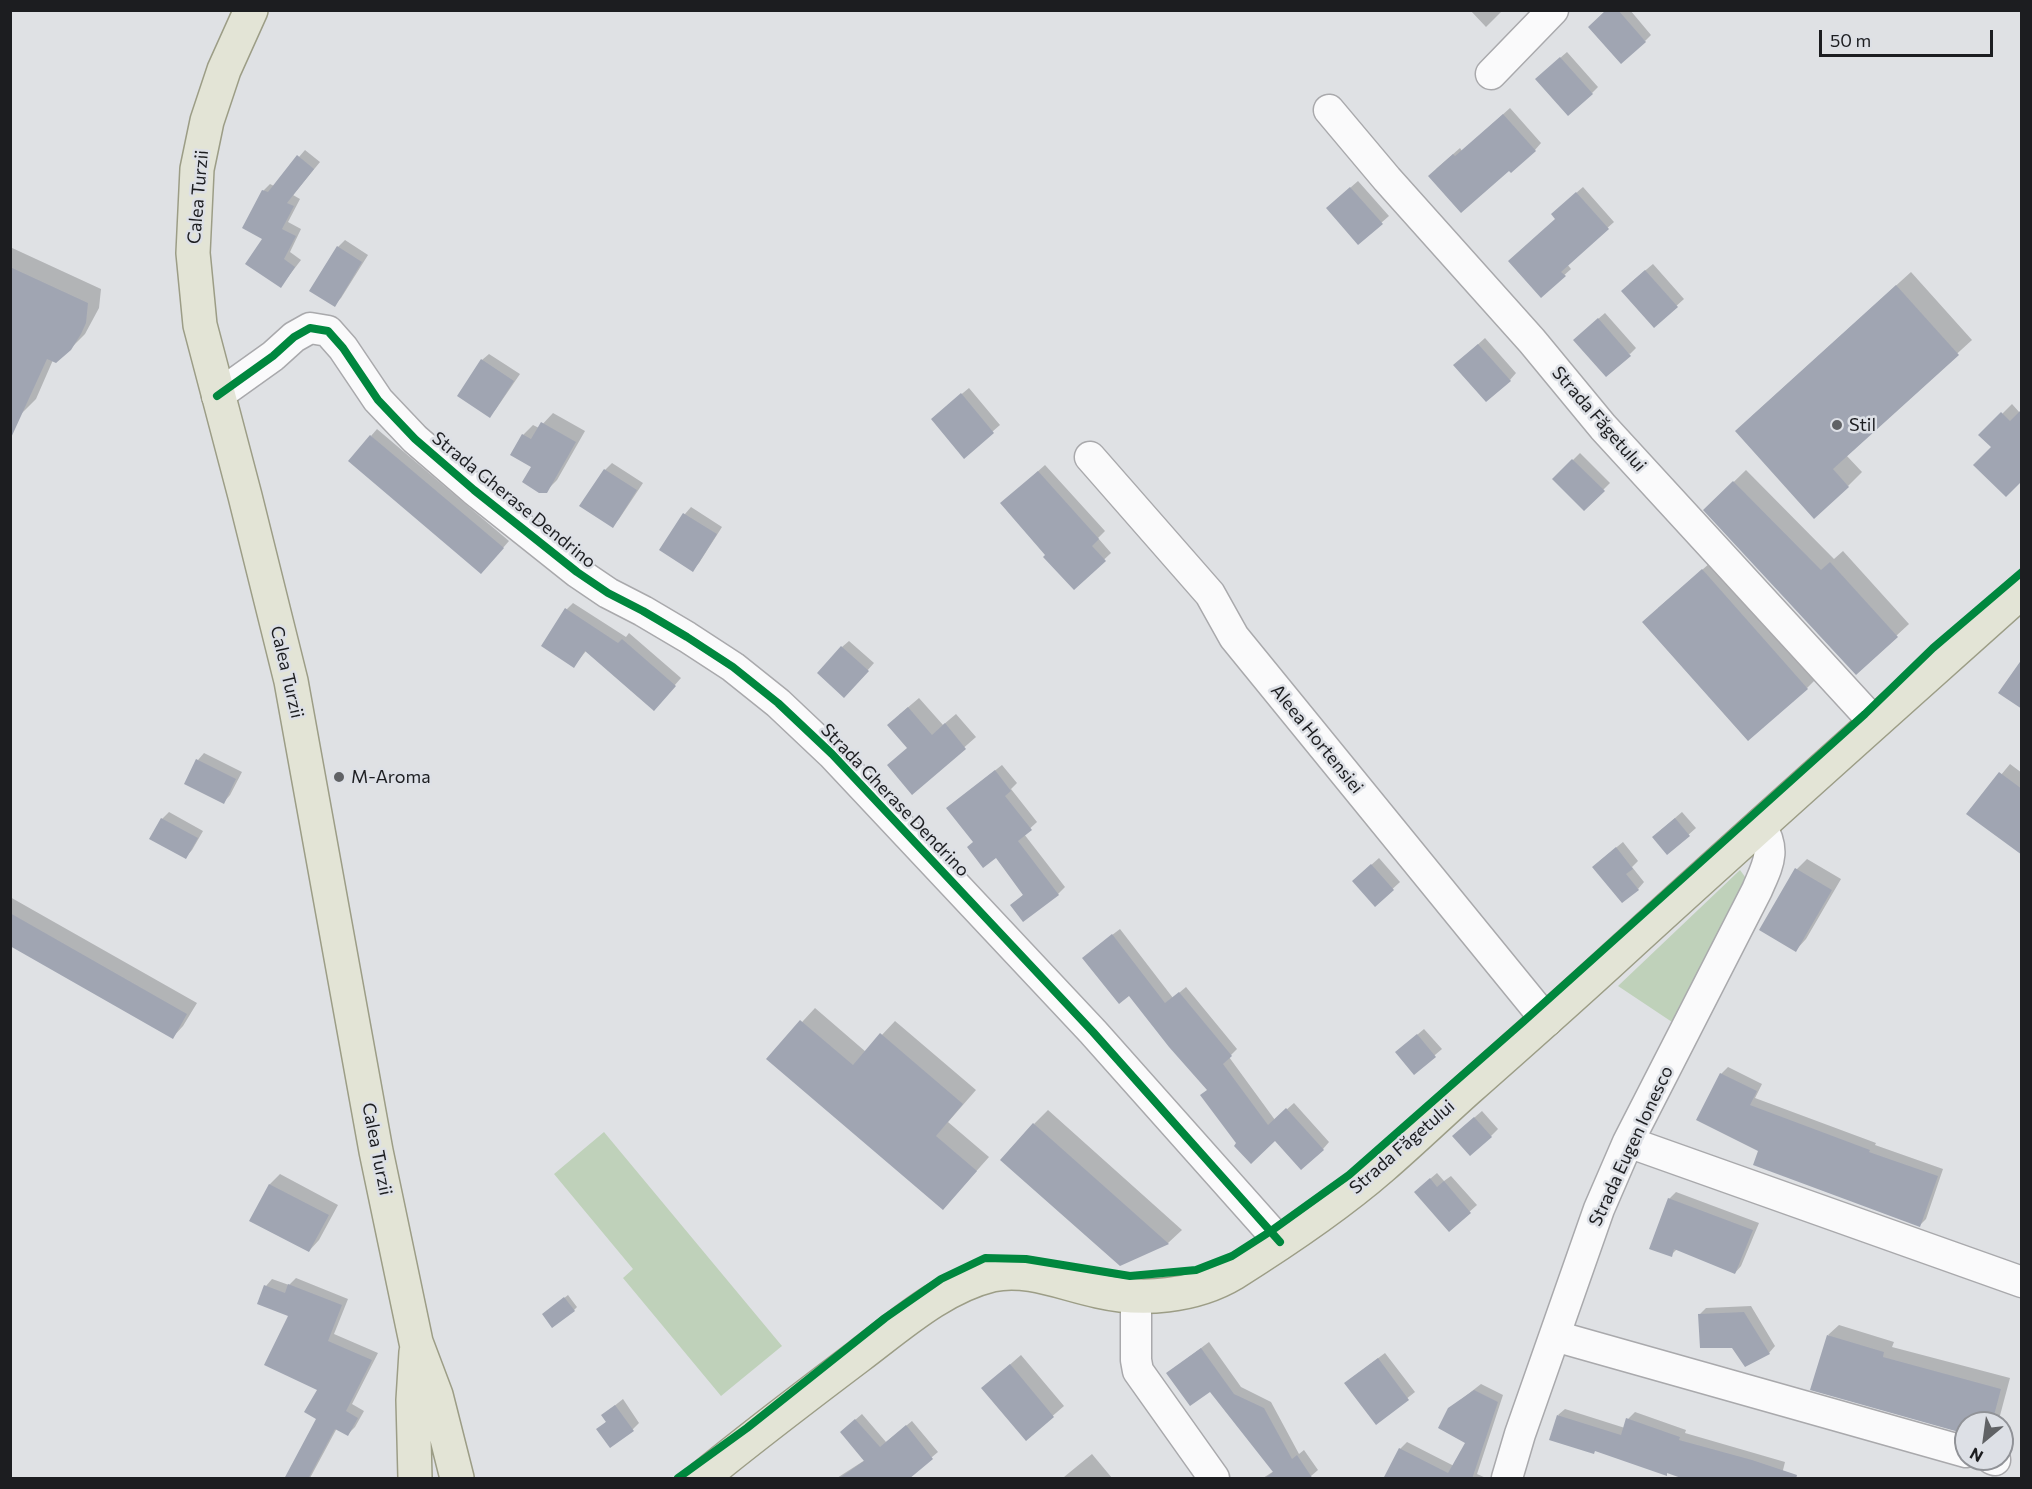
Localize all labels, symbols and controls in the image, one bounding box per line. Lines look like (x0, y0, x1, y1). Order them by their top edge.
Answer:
scale bar (1822, 18, 1996, 56)
text: 50 m (1830, 29, 1871, 51)
street label: Calea Turzii (183, 149, 213, 245)
street label: Strada Făgetului (1547, 362, 1651, 476)
place label: Stil (1849, 414, 1876, 436)
marker: Stil (1830, 418, 1844, 432)
street label: Strada Gherase Dendrino (428, 427, 600, 573)
street label: Calea Turzii (266, 624, 308, 720)
street label: Aleea Hortensiei (1266, 680, 1368, 798)
street label: Strada Gherase Dendrino (816, 719, 974, 881)
place label: M-Aroma (351, 766, 431, 788)
marker: M-Aroma (332, 770, 346, 784)
street label: Strada Eugen Ionesco (1584, 1062, 1678, 1230)
street label: Strada Făgetului (1345, 1095, 1459, 1199)
street label: Calea Turzii (357, 1101, 397, 1197)
north arrow (1954, 1411, 2014, 1471)
text: N (1966, 1444, 1986, 1467)

